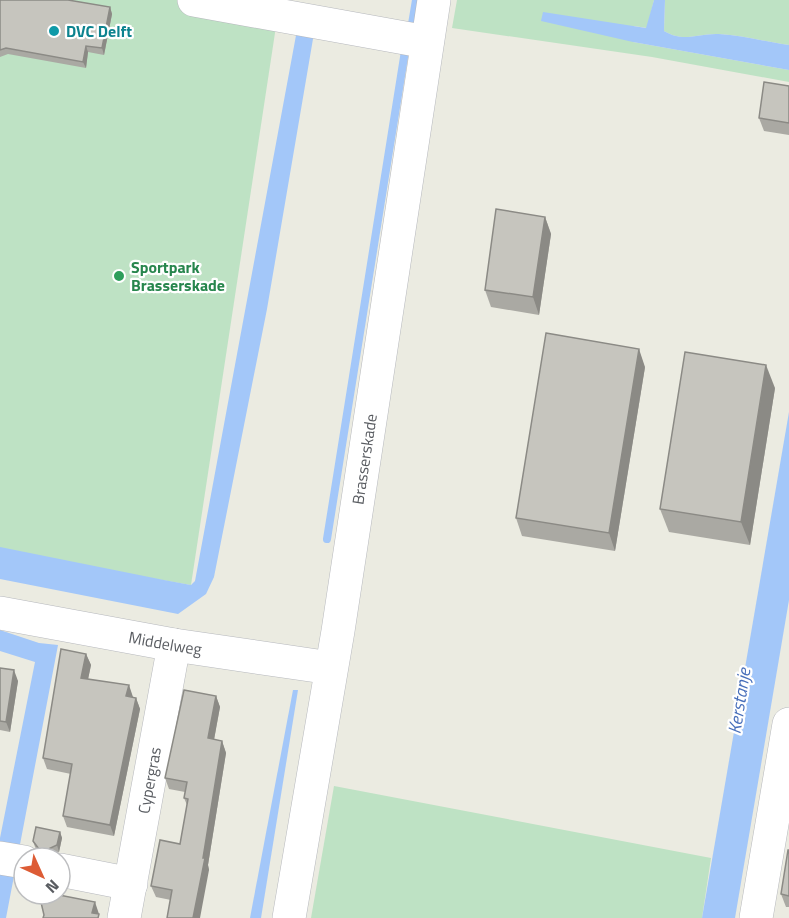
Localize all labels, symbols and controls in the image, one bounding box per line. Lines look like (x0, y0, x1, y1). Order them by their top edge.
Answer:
place label: DVC Delft (66, 19, 132, 43)
marker: DVC Delft (47, 24, 61, 38)
place label: Sportpark Brasserskade (131, 255, 225, 297)
marker: Sportpark Brasserskade (112, 269, 126, 283)
street label: Brasserskade (345, 412, 383, 506)
street label: Middelweg (127, 625, 204, 661)
water label: Kerstanje (720, 664, 758, 736)
street label: Cypergras (131, 745, 167, 816)
north arrow (12, 846, 72, 906)
text: N (40, 874, 65, 899)

